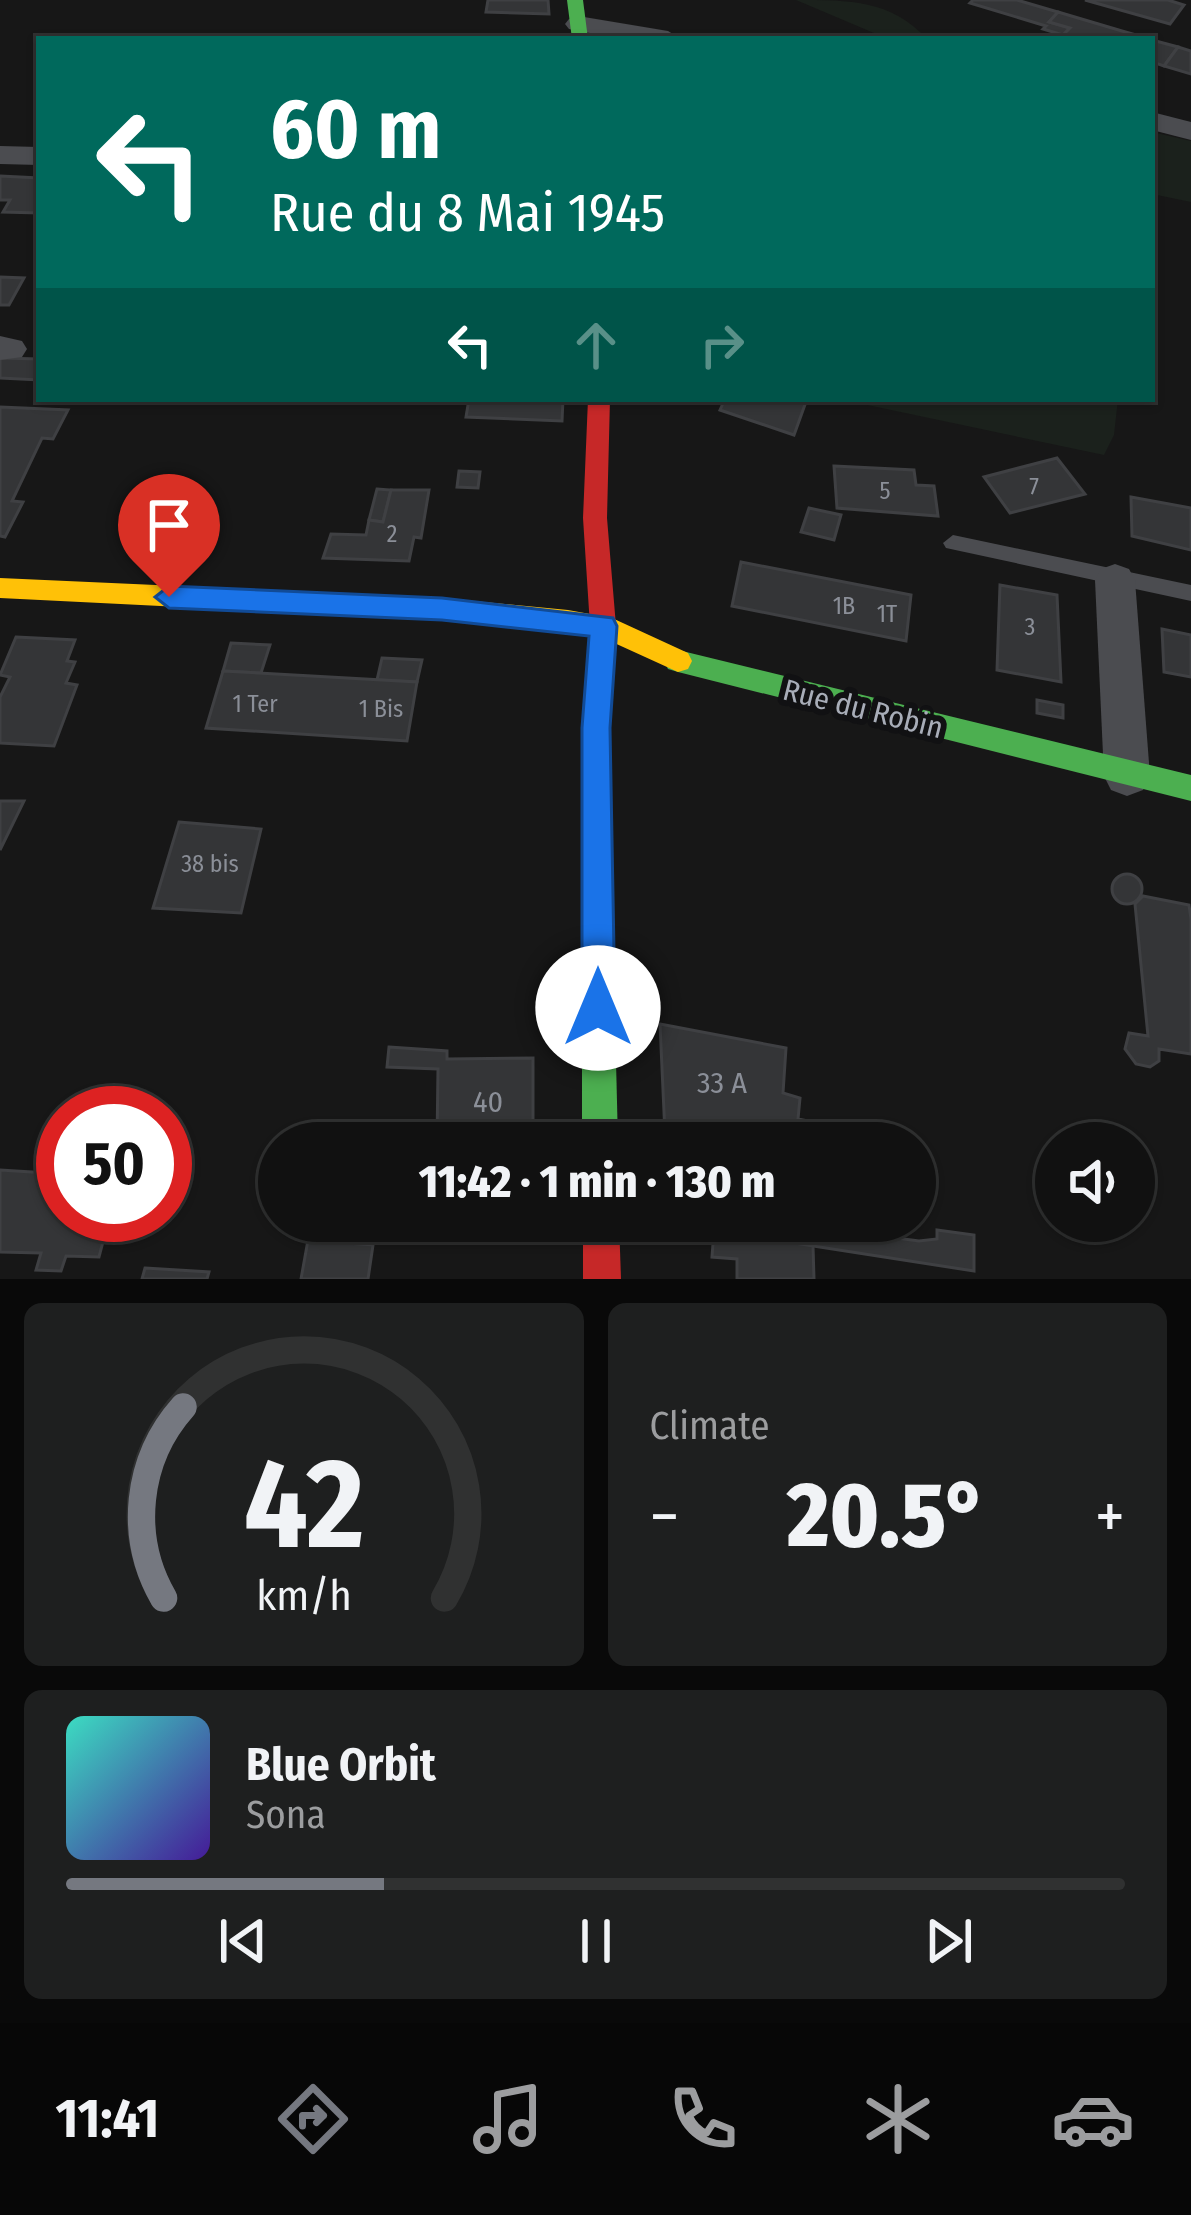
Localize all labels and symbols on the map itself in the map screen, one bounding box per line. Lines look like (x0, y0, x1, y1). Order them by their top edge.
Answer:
house number: 7 (1029, 473, 1039, 501)
pin (118, 474, 220, 597)
house number: 5 (879, 477, 891, 505)
house number: 2 (387, 520, 397, 548)
house number: 1B (833, 592, 855, 620)
house number: 1T (877, 600, 897, 628)
house number: 3 (1025, 613, 1035, 641)
street label: Rue du Robin (779, 672, 947, 746)
house number: 1 Ter (232, 690, 278, 718)
house number: 1 Bis (359, 695, 403, 723)
house number: 38 bis (181, 850, 239, 878)
position arrow (535, 945, 661, 1071)
house number: 33 A (697, 1065, 747, 1101)
house number: 40 (473, 1084, 503, 1120)
speed limit sign: 50 (36, 1086, 192, 1242)

